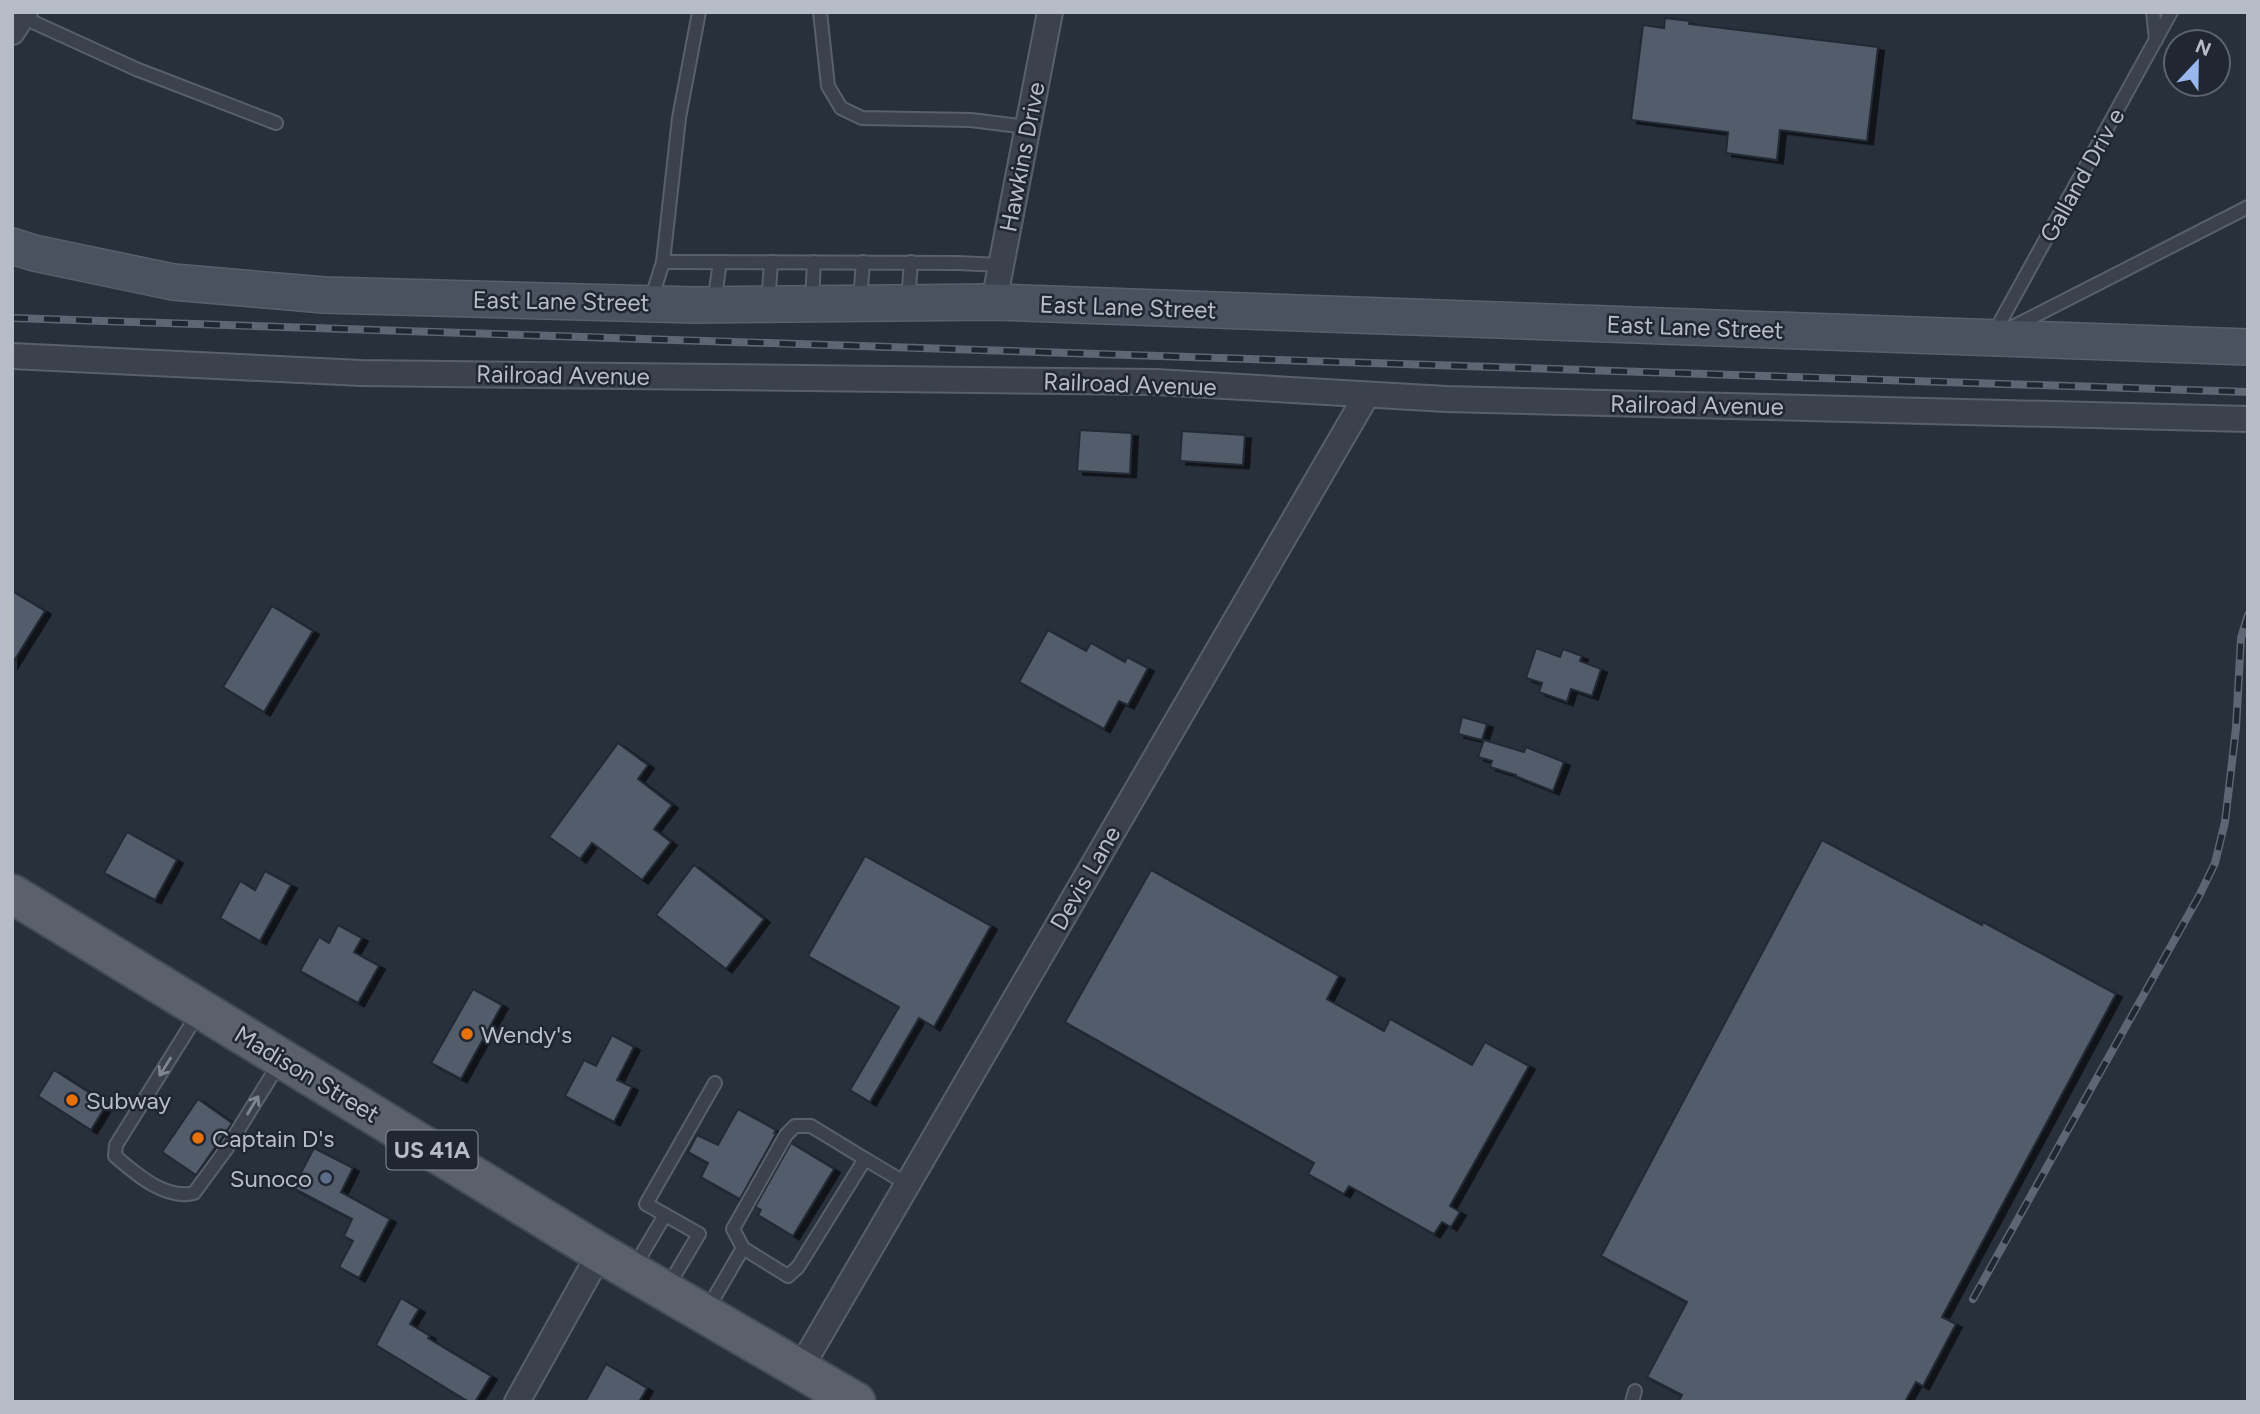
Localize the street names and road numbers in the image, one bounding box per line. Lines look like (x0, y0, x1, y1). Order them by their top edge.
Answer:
street label: Hawkins Drive (993, 80, 1051, 234)
street label: Galland Driv e (2033, 103, 2131, 247)
street label: East Lane Street (472, 285, 650, 317)
street label: East Lane Street (1039, 289, 1217, 325)
street label: East Lane Street (1606, 309, 1784, 345)
street label: Railroad Avenue (476, 359, 650, 391)
street label: Railroad Avenue (1043, 366, 1217, 402)
street label: Railroad Avenue (1610, 389, 1784, 421)
street label: Devis Lane (1044, 821, 1126, 935)
street label: Madison Street (229, 1019, 385, 1129)
road number: US 41A (386, 1130, 478, 1170)

